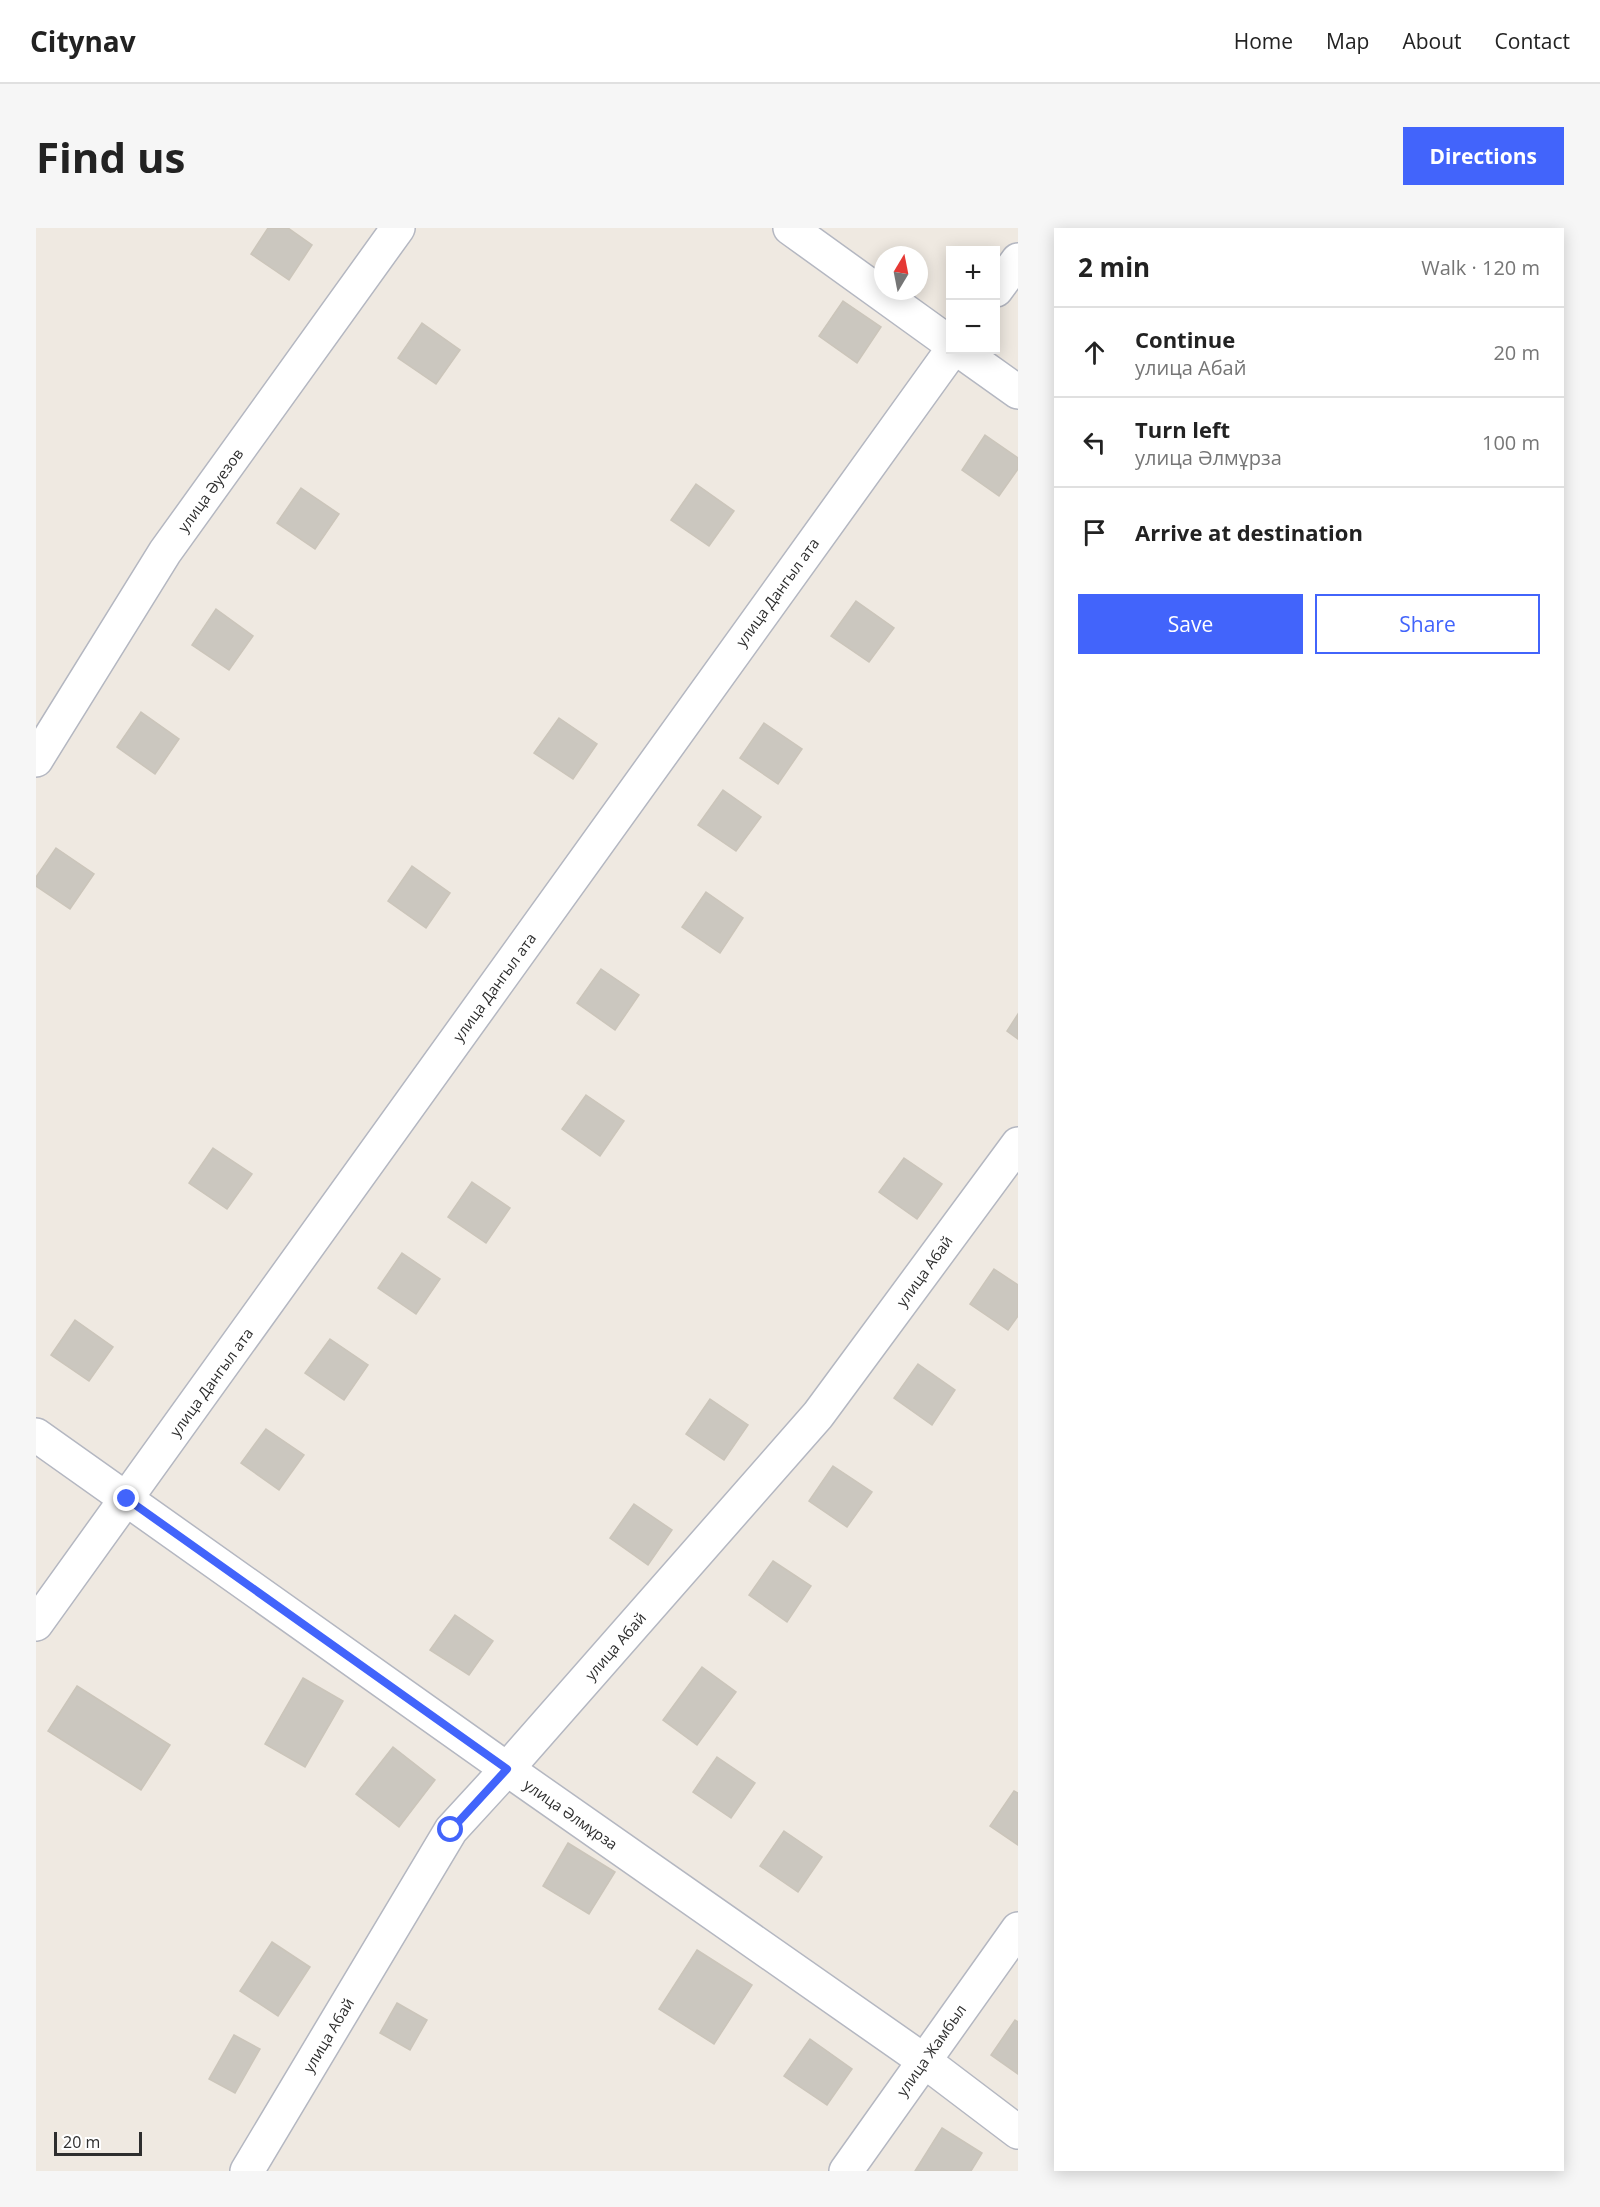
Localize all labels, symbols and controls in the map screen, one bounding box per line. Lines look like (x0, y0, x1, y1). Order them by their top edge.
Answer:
text: Citynav (30, 22, 136, 60)
text: Home (1234, 27, 1293, 55)
text: Map (1326, 27, 1369, 55)
text: About (1402, 27, 1462, 55)
text: Contact (1495, 27, 1570, 55)
button: Directions (1403, 127, 1564, 185)
text: Find us (36, 128, 185, 185)
north arrow (874, 246, 928, 300)
map controls (946, 246, 1000, 354)
button: + (946, 246, 1000, 300)
text: 2 min (1078, 249, 1150, 285)
text: Walk · 120 m (1421, 254, 1540, 281)
button: − (946, 300, 1000, 354)
text: Continue (1135, 324, 1235, 354)
icon: ahead (1078, 336, 1111, 369)
text: 20 m (1493, 339, 1540, 366)
text: улица Абай (1135, 354, 1246, 381)
text: Turn left (1135, 414, 1230, 444)
icon: left (1078, 426, 1111, 459)
text: 100 m (1482, 429, 1540, 456)
street label: улица Әуезов (173, 444, 247, 536)
text: улица Әлмұрза (1135, 444, 1282, 471)
icon: arrive (1078, 516, 1111, 549)
text: Arrive at destination (1135, 517, 1363, 547)
street label: улица Дангыл ата (731, 534, 823, 650)
button: Save (1078, 594, 1303, 654)
button: Share (1315, 594, 1540, 654)
street label: улица Дангыл ата (448, 929, 540, 1045)
street label: улица Абай (891, 1231, 957, 1311)
street label: улица Дангыл ата (165, 1324, 257, 1440)
route end (113, 1485, 139, 1511)
street label: улица Абай (580, 1608, 650, 1684)
street label: улица Әлмұрза (520, 1774, 622, 1854)
route start (437, 1816, 463, 1842)
street label: улица Абай (298, 1994, 358, 2076)
street label: улица Жамбыл (892, 2000, 970, 2100)
scale bar (54, 2129, 142, 2156)
text: 20 m (63, 2131, 100, 2153)

